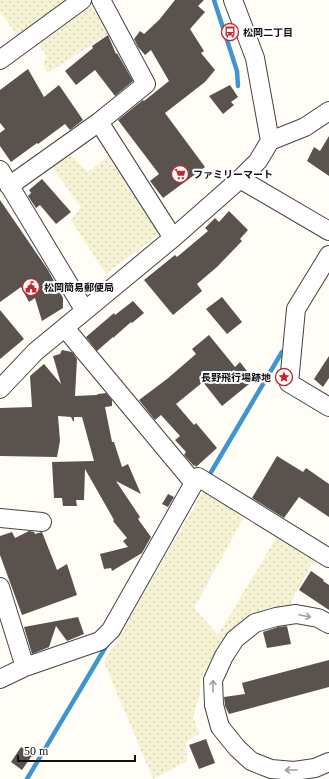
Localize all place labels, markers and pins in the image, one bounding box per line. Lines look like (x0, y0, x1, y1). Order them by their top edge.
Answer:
bus stop icon: 松岡二丁目 (220, 22, 240, 42)
place label: 松岡二丁目 (243, 27, 293, 38)
supermarket icon: ファミリーマート (170, 164, 190, 184)
place label: ファミリーマート (193, 169, 273, 180)
public building icon: 松岡簡易郵便局 (21, 277, 41, 297)
place label: 松岡簡易郵便局 (44, 282, 114, 293)
place icon: 長野飛行場跡地 (274, 367, 294, 387)
place label: 長野飛行場跡地 (201, 372, 271, 383)

